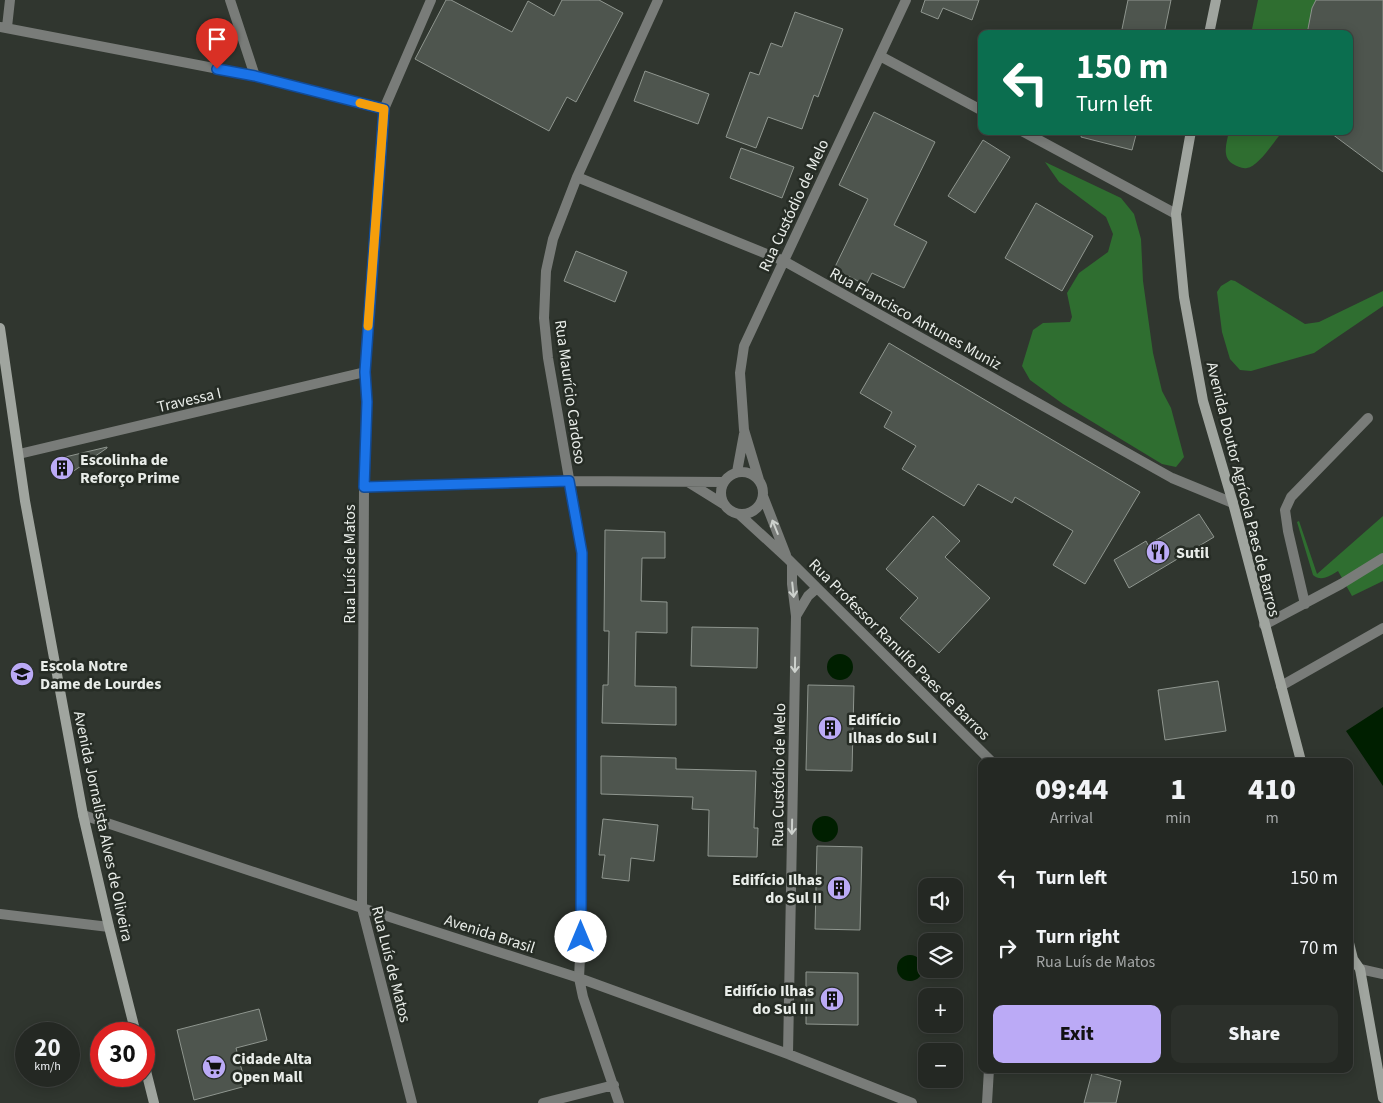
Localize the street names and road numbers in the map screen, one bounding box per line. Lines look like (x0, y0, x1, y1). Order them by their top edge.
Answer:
street label: Rua Custódio de Melo (754, 136, 834, 275)
street label: Rua Francisco Antunes Muniz (826, 262, 1006, 375)
street label: Rua Maurício Cardoso (549, 319, 591, 466)
street label: Avenida Doutor Agrícola Paes de Barros (1201, 360, 1285, 619)
street label: Travessa I (155, 382, 224, 418)
street label: Rua Luís de Matos (339, 504, 361, 624)
street label: Rua Professor Ranulfo Paes de Barros (804, 554, 995, 746)
street label: Rua Custódio de Melo (767, 703, 791, 847)
street label: Avenida Jornalista Alves de Oliveira (68, 709, 138, 944)
street label: Rua Luís de Matos (366, 904, 416, 1025)
street label: Avenida Brasil (442, 909, 538, 959)

